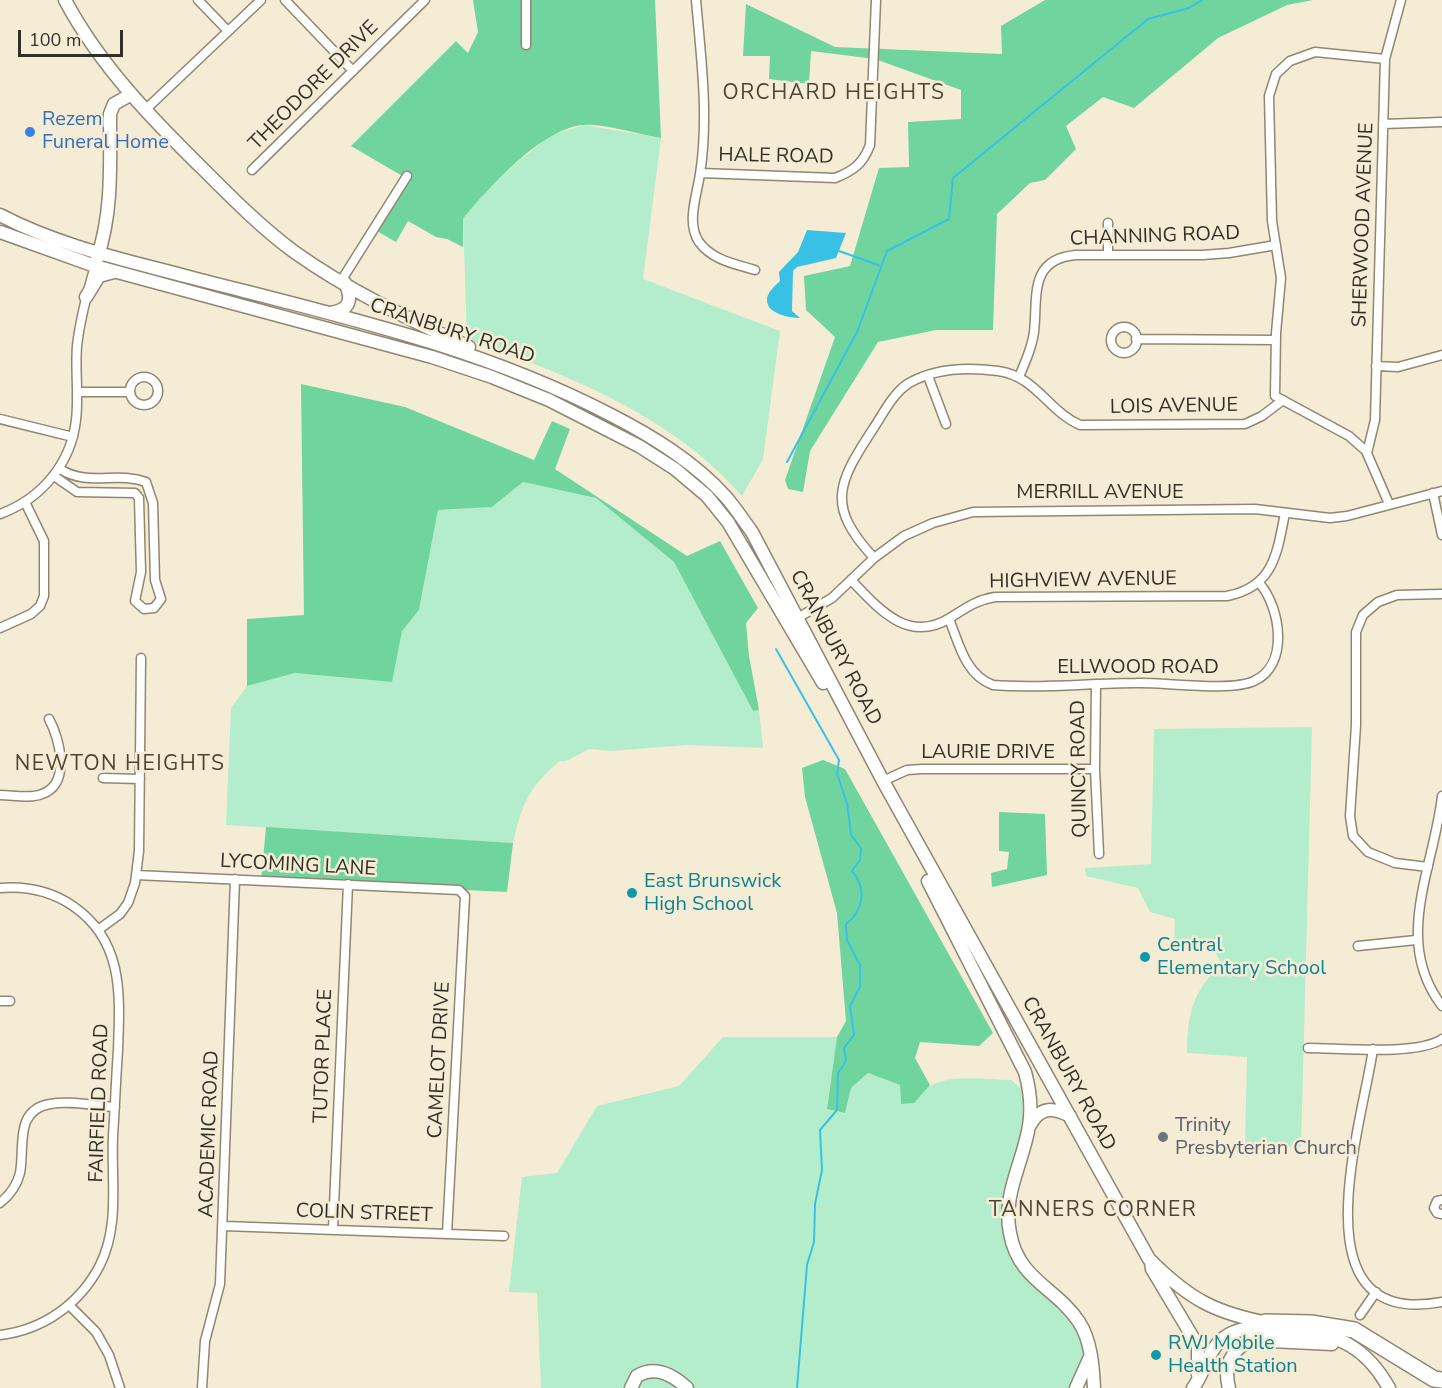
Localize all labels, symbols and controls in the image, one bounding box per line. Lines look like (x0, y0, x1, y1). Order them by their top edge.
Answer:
street label: THEODORE DRIVE (244, 16, 384, 156)
scale bar (21, 18, 126, 56)
text: 100 m (29, 28, 81, 52)
district label: ORCHARD HEIGHTS (723, 81, 945, 107)
place label: Rezem Funeral Home (42, 108, 169, 155)
street label: SHERWOOD AVENUE (1348, 122, 1380, 328)
marker: Rezem Funeral Home (23, 125, 37, 139)
street label: HALE ROAD (718, 144, 834, 170)
street label: CHANNING ROAD (1070, 222, 1240, 252)
street label: CRANBURY ROAD (366, 294, 538, 370)
street label: LOIS AVENUE (1110, 394, 1238, 420)
street label: MERRILL AVENUE (1016, 481, 1184, 505)
street label: CRANBURY ROAD (784, 566, 886, 730)
street label: HIGHVIEW AVENUE (989, 567, 1177, 595)
street label: ELLWOOD ROAD (1057, 656, 1219, 680)
street label: QUINCY ROAD (1067, 700, 1093, 838)
street label: LAURIE DRIVE (921, 741, 1055, 765)
district label: NEWTON HEIGHTS (15, 752, 225, 778)
street label: LYCOMING LANE (219, 850, 377, 882)
place label: East Brunswick High School (644, 870, 781, 917)
marker: East Brunswick High School (625, 886, 639, 900)
place label: Central Elementary School (1157, 934, 1326, 981)
marker: Central Elementary School (1138, 950, 1152, 964)
street label: CAMELOT DRIVE (424, 981, 456, 1139)
street label: TUTOR PLACE (310, 989, 338, 1123)
street label: CRANBURY ROAD (1016, 993, 1120, 1155)
street label: FAIRFIELD ROAD (85, 1023, 115, 1183)
street label: ACADEMIC ROAD (195, 1050, 225, 1218)
place label: Trinity Presbyterian Church (1175, 1114, 1357, 1161)
marker: Trinity Presbyterian Church (1156, 1130, 1170, 1144)
district label: TANNERS CORNER (989, 1198, 1197, 1224)
street label: COLIN STREET (295, 1200, 433, 1228)
place label: RWJ Mobile Health Station (1168, 1332, 1298, 1379)
marker: RWJ Mobile Health Station (1149, 1348, 1163, 1362)

